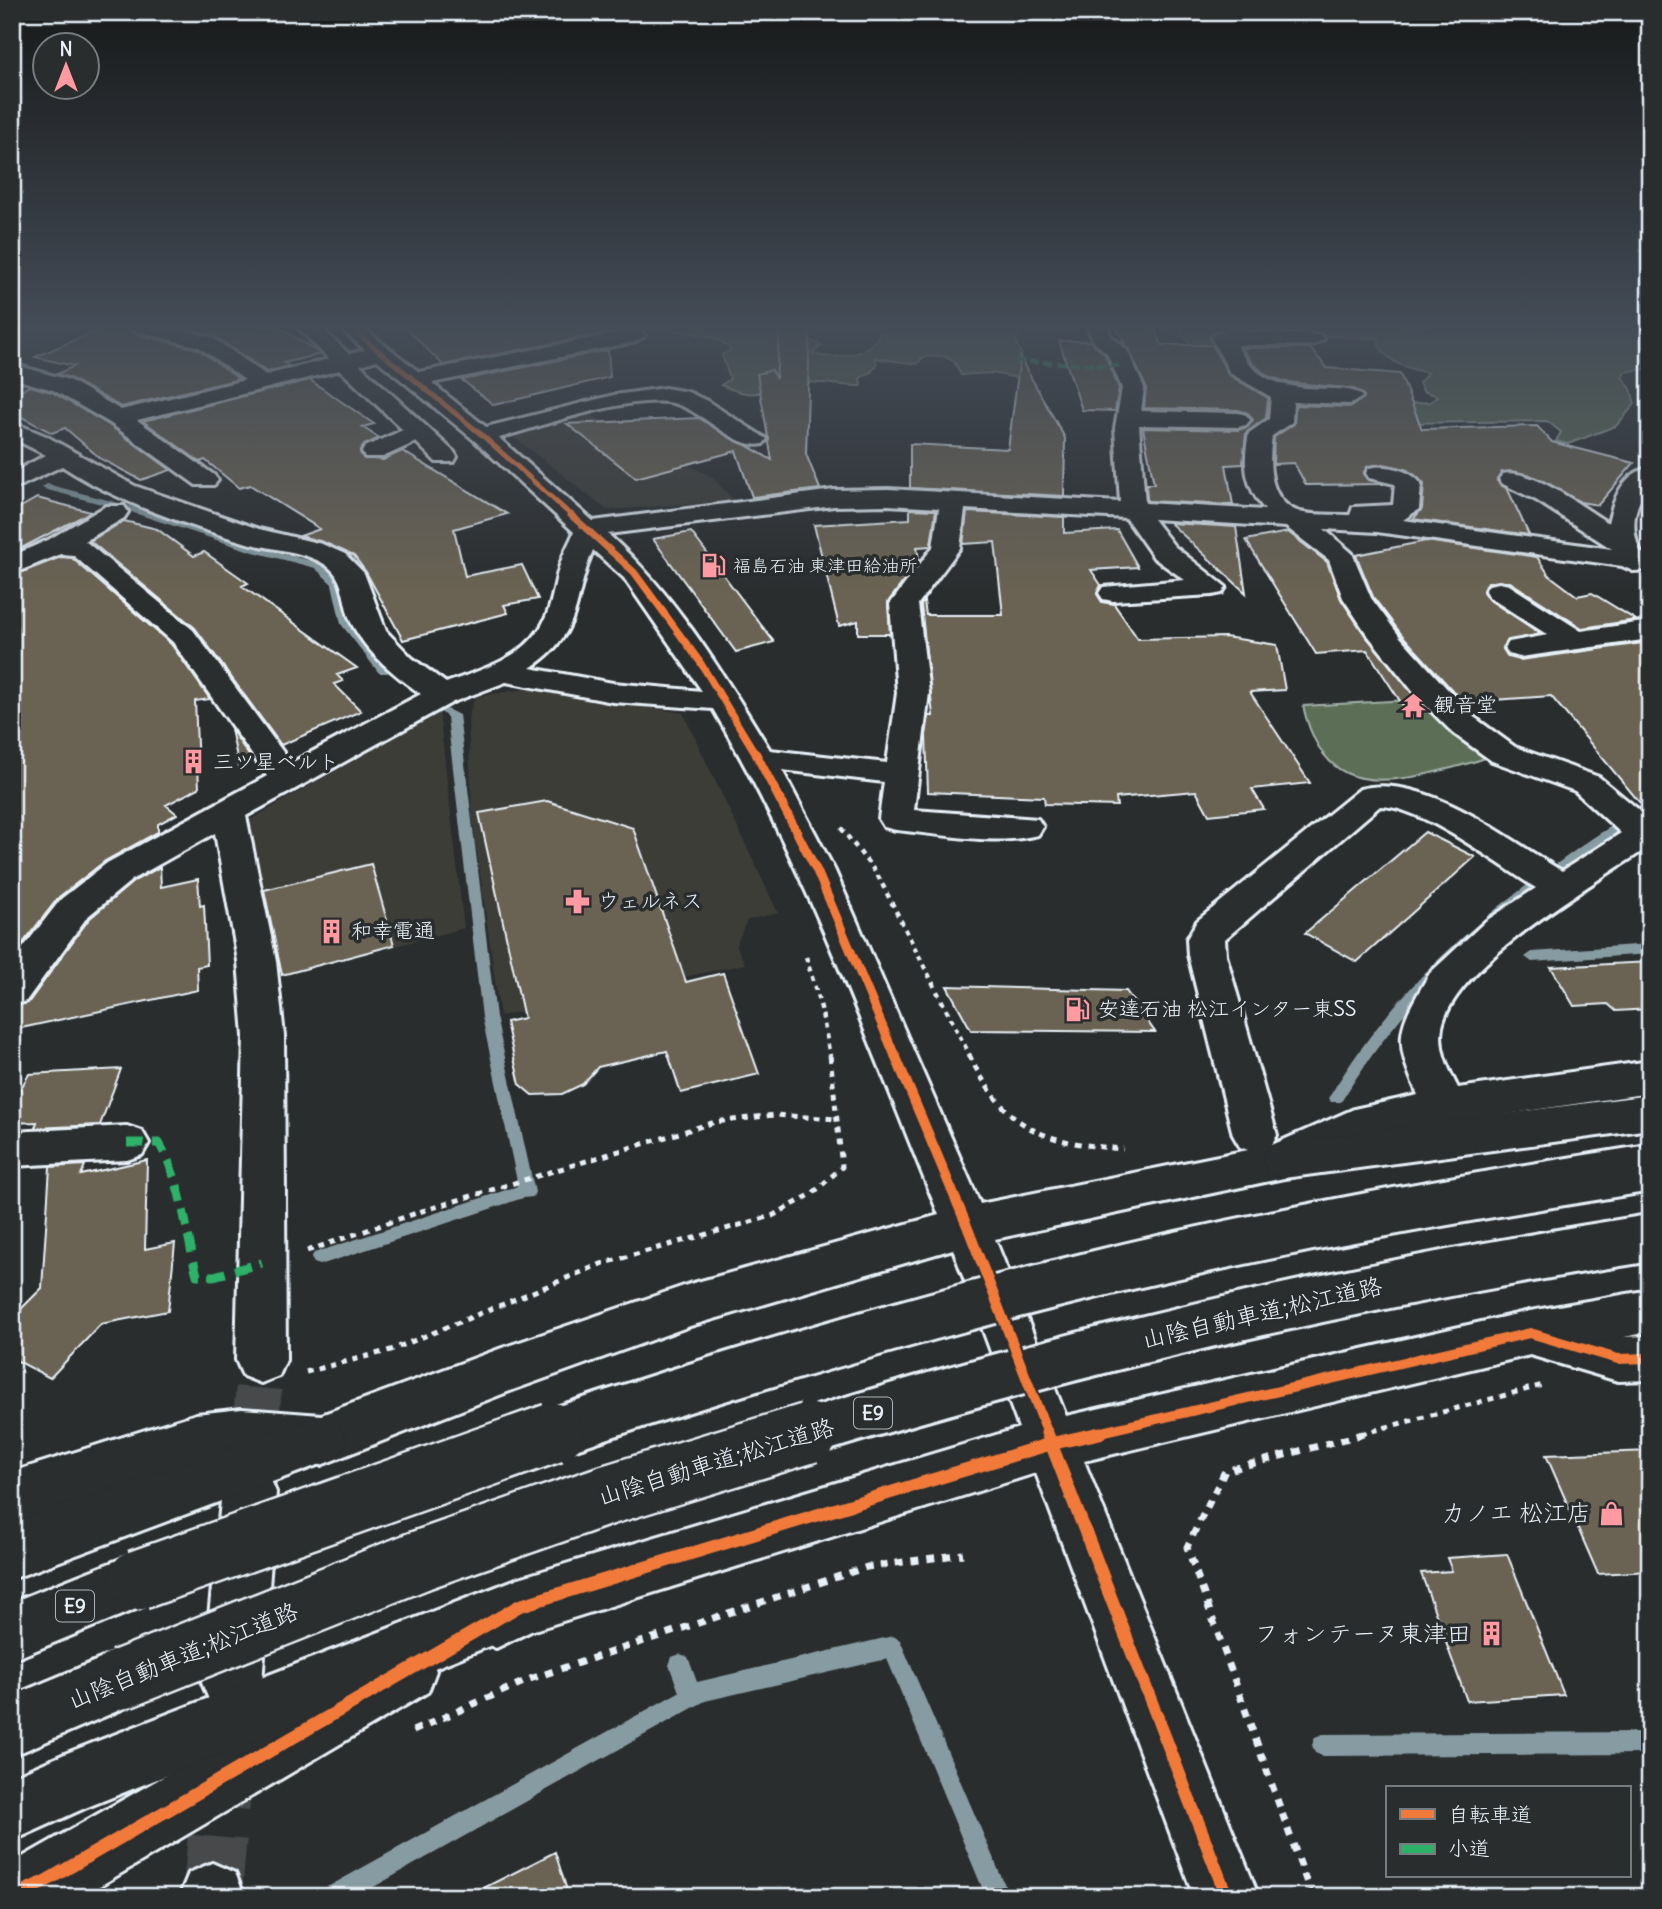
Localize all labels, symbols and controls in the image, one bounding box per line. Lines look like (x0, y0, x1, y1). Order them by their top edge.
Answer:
north arrow (32, 32, 102, 102)
text: N (59, 37, 73, 61)
fuel station icon: 福島石油 東津田給油所 (699, 552, 727, 580)
place label: 福島石油 東津田給油所 (733, 554, 917, 577)
temple icon: 観音堂 (1400, 691, 1428, 719)
place label: 観音堂 (1434, 691, 1497, 718)
building icon: 三ツ星ベルト (179, 748, 207, 776)
place label: 三ツ星ベルト (213, 748, 339, 775)
pharmacy icon: ウェルネス (564, 887, 592, 915)
place label: ウェルネス (598, 887, 703, 914)
building icon: 和幸電通 (317, 917, 345, 945)
place label: 和幸電通 (351, 917, 435, 944)
fuel station icon: 安達石油 松江インター東SS (1064, 995, 1092, 1023)
place label: 安達石油 松江インター東SS (1098, 995, 1357, 1022)
street label: 山陰自動車道;松江道路 (1139, 1270, 1385, 1354)
road number: E9 (854, 1398, 892, 1428)
street label: 山陰自動車道;松江道路 (594, 1411, 838, 1511)
place label: カノエ 松江店 (1441, 1497, 1591, 1527)
shop icon: カノエ 松江店 (1597, 1499, 1625, 1527)
road number: E9 (56, 1590, 94, 1622)
street label: 山陰自動車道;松江道路 (63, 1595, 302, 1715)
place label: フォンテーヌ東津田 (1255, 1618, 1471, 1648)
building icon: フォンテーヌ東津田 (1477, 1620, 1505, 1648)
legend (1386, 1786, 1630, 1878)
text: 自転車道 (1448, 1801, 1532, 1828)
text: 小道 (1448, 1835, 1490, 1862)

